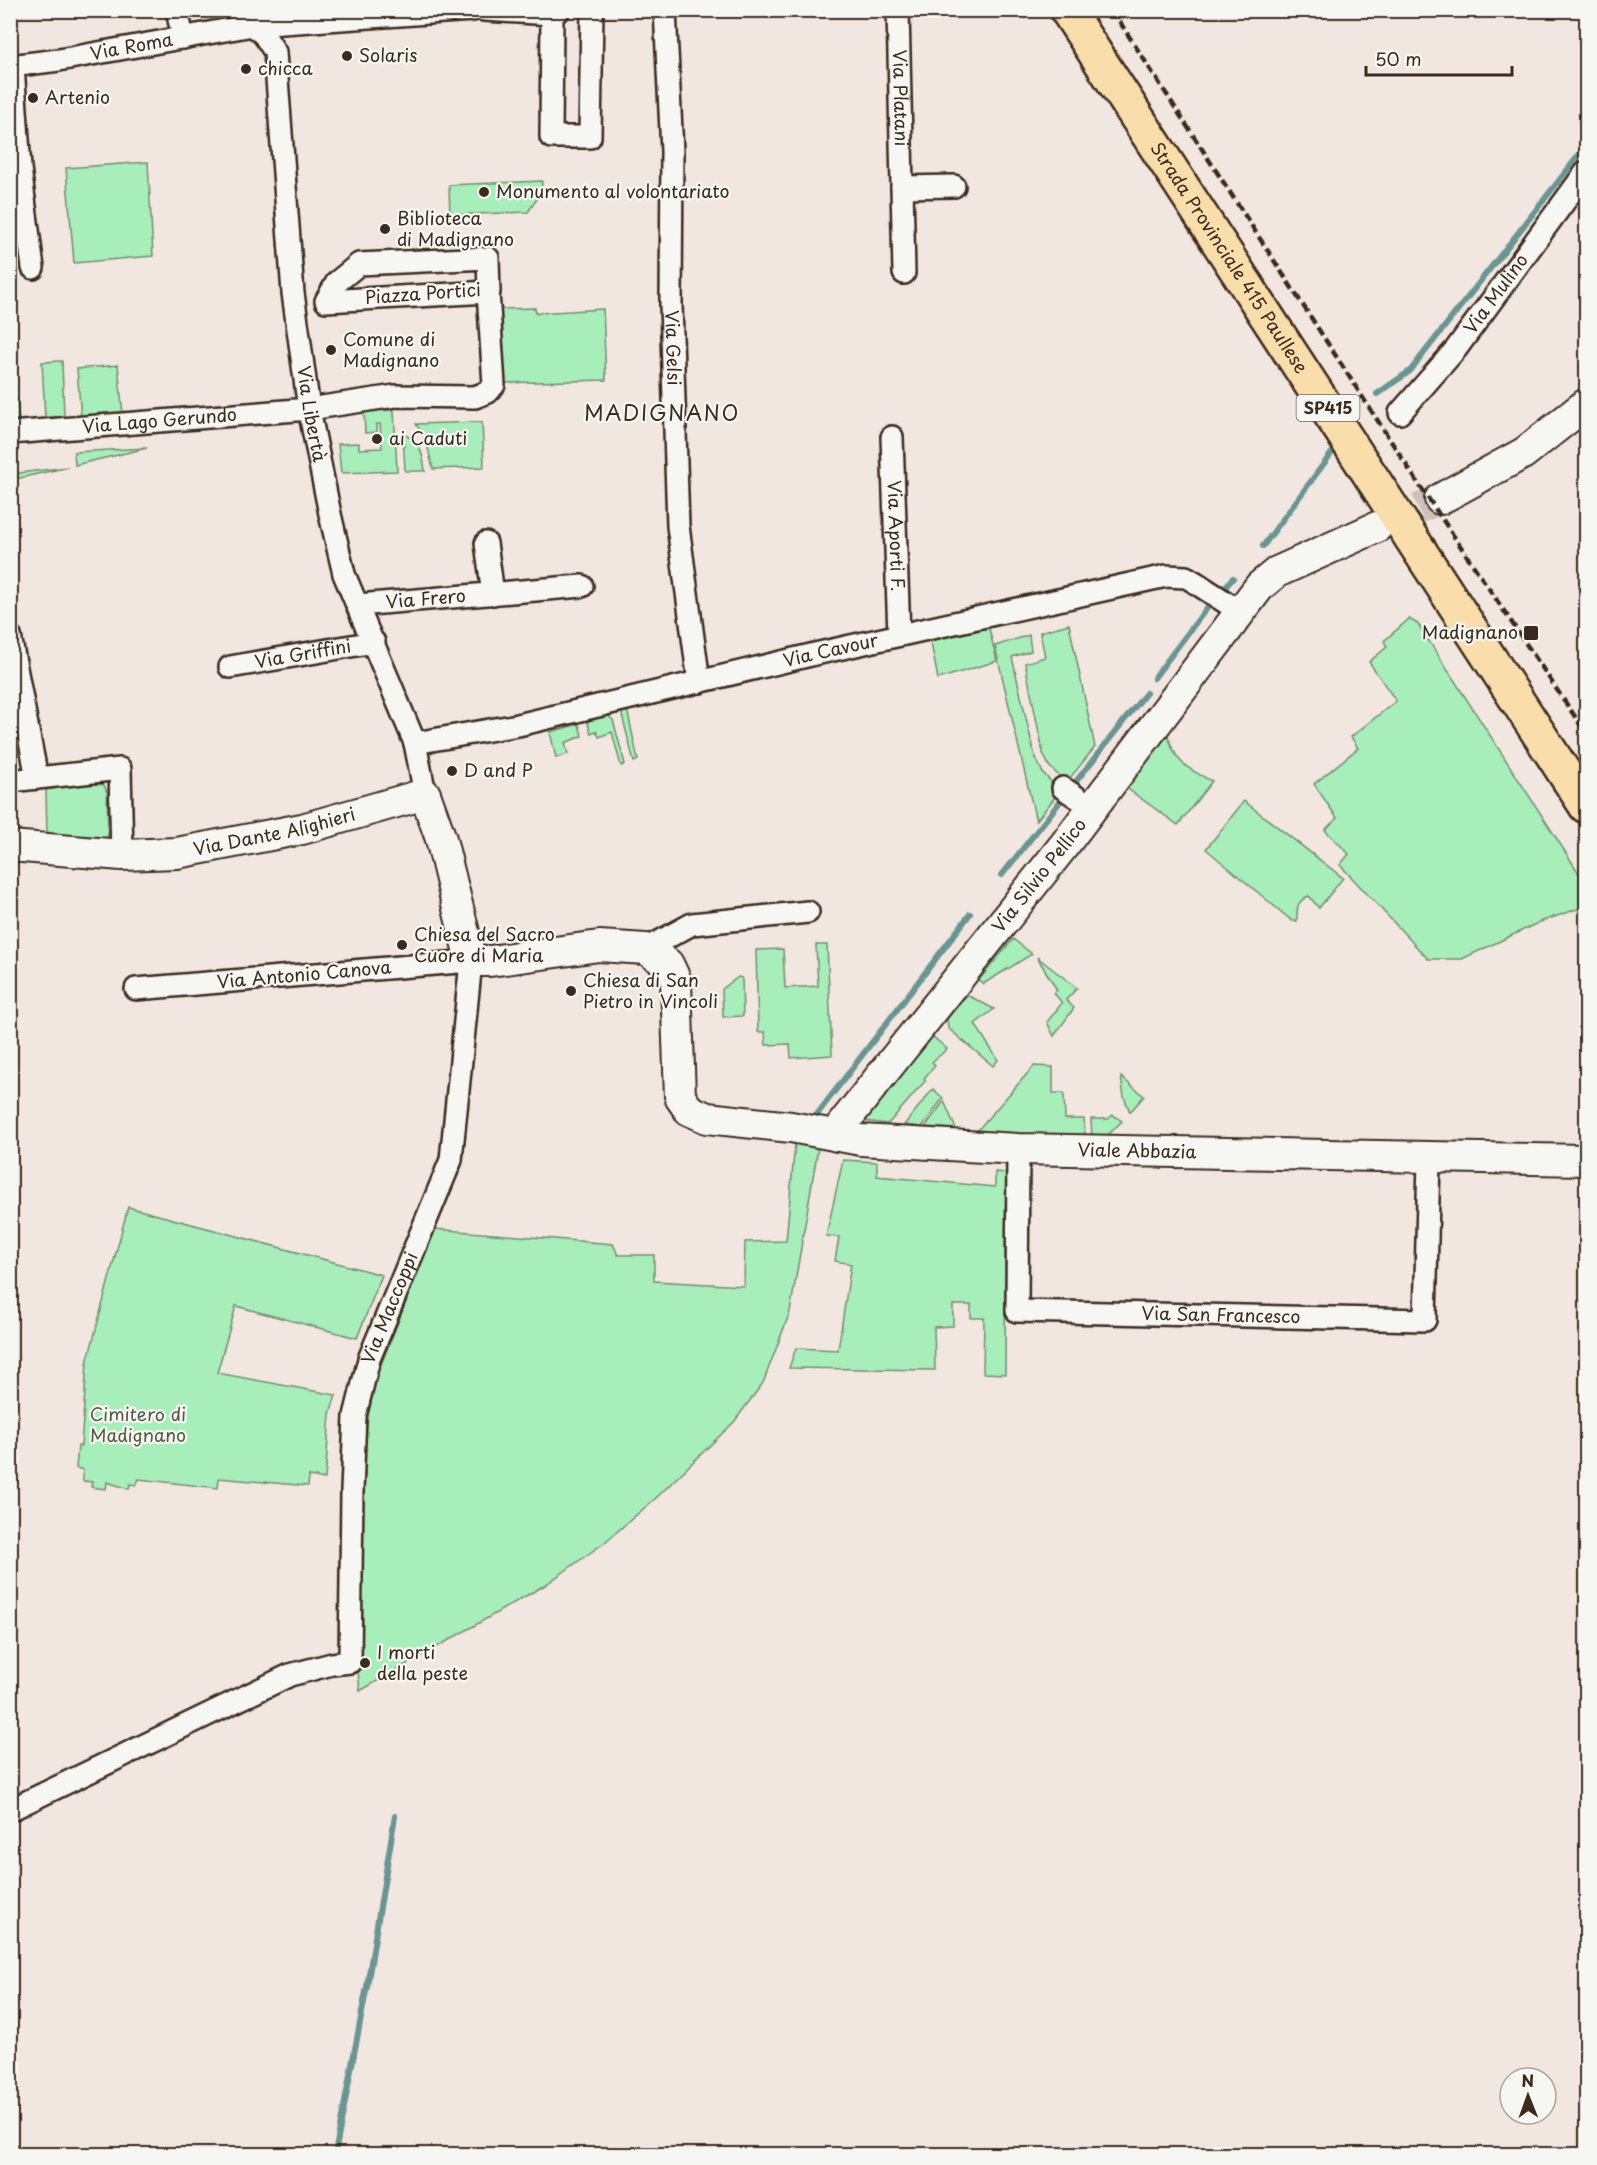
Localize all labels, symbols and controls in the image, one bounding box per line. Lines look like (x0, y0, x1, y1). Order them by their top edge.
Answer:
street label: Via Roma (88, 25, 175, 66)
scale bar (1366, 39, 1512, 77)
place label: Solaris (359, 41, 418, 68)
text: 50 m (1375, 45, 1422, 72)
marker: Solaris (340, 49, 354, 63)
street label: Via Platani (887, 49, 916, 147)
place label: chicca (258, 54, 313, 81)
marker: chicca (239, 62, 253, 76)
place label: Artenio (45, 83, 110, 110)
marker: Artenio (26, 91, 40, 105)
street label: Strada Provinciale 415 Paullese (1144, 136, 1315, 378)
place label: Monumento al volontariato (496, 177, 729, 204)
marker: Monumento al volontariato (477, 185, 491, 199)
place label: Biblioteca di Madignano (397, 204, 514, 252)
marker: Biblioteca di Madignano (378, 222, 392, 236)
street label: Via Mulino (1456, 248, 1534, 339)
street label: Piazza Portici (364, 275, 482, 310)
street label: Via Gelsi (659, 310, 689, 386)
place label: Comune di Madignano (343, 325, 439, 373)
marker: Comune di Madignano (324, 343, 338, 357)
street label: Via Libertà (291, 364, 334, 465)
road number: SP415 (1296, 395, 1360, 421)
district label: MADIGNANO (584, 396, 740, 428)
street label: Via Lago Gerundo (81, 400, 238, 439)
place label: ai Caduti (389, 424, 467, 451)
marker: ai Caduti (370, 432, 384, 446)
street label: Via Aporti F. (882, 480, 912, 592)
street label: Via Frero (385, 581, 467, 615)
place label: Madignano (1422, 618, 1518, 645)
marker: Madignano (1522, 624, 1540, 642)
street label: Via Cavour (780, 625, 881, 673)
street label: Via Griffini (252, 631, 353, 675)
place label: D and P (464, 756, 533, 783)
marker: D and P (445, 764, 459, 778)
street label: Via Dante Alighieri (191, 799, 358, 862)
street label: Via Silvio Pellico (985, 812, 1092, 938)
place label: Chiesa del Sacro Cuore di Maria (414, 920, 555, 968)
marker: Chiesa del Sacro Cuore di Maria (395, 938, 409, 952)
street label: Via Antonio Canova (216, 952, 392, 995)
place label: Chiesa di San Pietro in Vincoli (583, 966, 718, 1014)
marker: Chiesa di San Pietro in Vincoli (564, 984, 578, 998)
street label: Viale Abbazia (1077, 1135, 1197, 1164)
street label: Via Maccoppi (353, 1248, 424, 1368)
street label: Via San Francesco (1141, 1299, 1301, 1329)
park label: Cimitero di Madignano (90, 1400, 186, 1448)
place label: I morti della peste (377, 1638, 468, 1686)
marker: I morti della peste (358, 1656, 372, 1670)
north arrow (1498, 2066, 1558, 2126)
text: N (1521, 2068, 1534, 2092)

